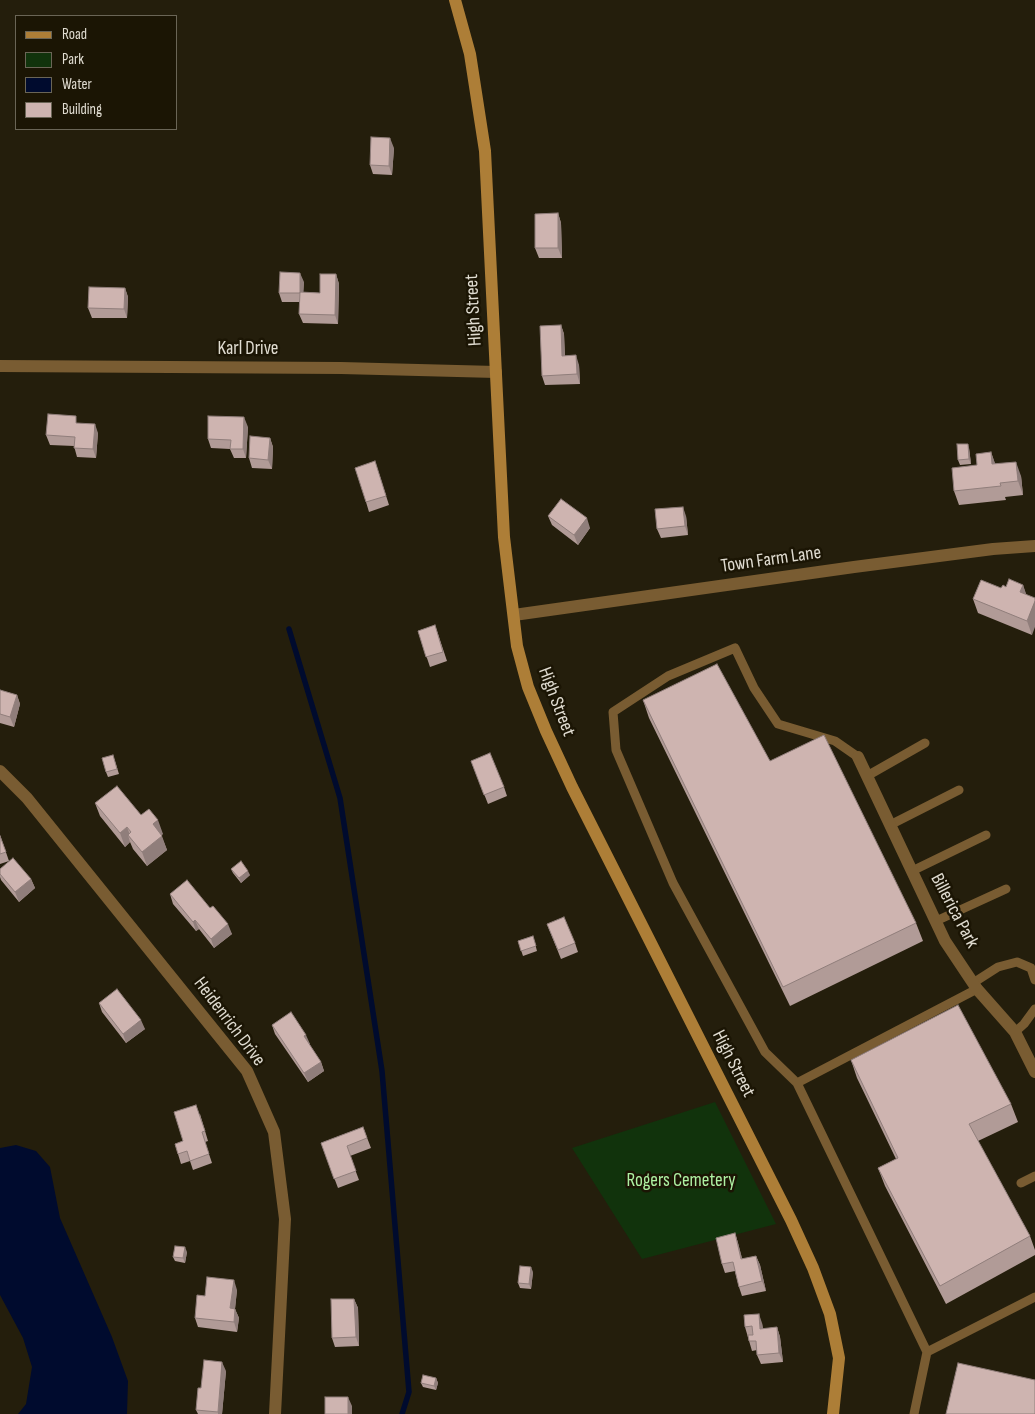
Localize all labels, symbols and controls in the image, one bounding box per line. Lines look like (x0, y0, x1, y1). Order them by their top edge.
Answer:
legend (15, 15, 178, 130)
text: Road (62, 25, 87, 44)
text: Park (62, 50, 84, 69)
text: Water (62, 75, 92, 94)
text: Building (62, 100, 102, 119)
street label: High Street (461, 273, 487, 347)
street label: Karl Drive (218, 338, 278, 360)
street label: Town Farm Lane (719, 542, 823, 578)
street label: High Street (532, 664, 580, 740)
street label: Billerica Park (925, 870, 983, 952)
street label: Heidenrich Drive (188, 973, 270, 1071)
street label: High Street (706, 1027, 760, 1101)
park label: Rogers Cemetery (626, 1170, 736, 1192)

